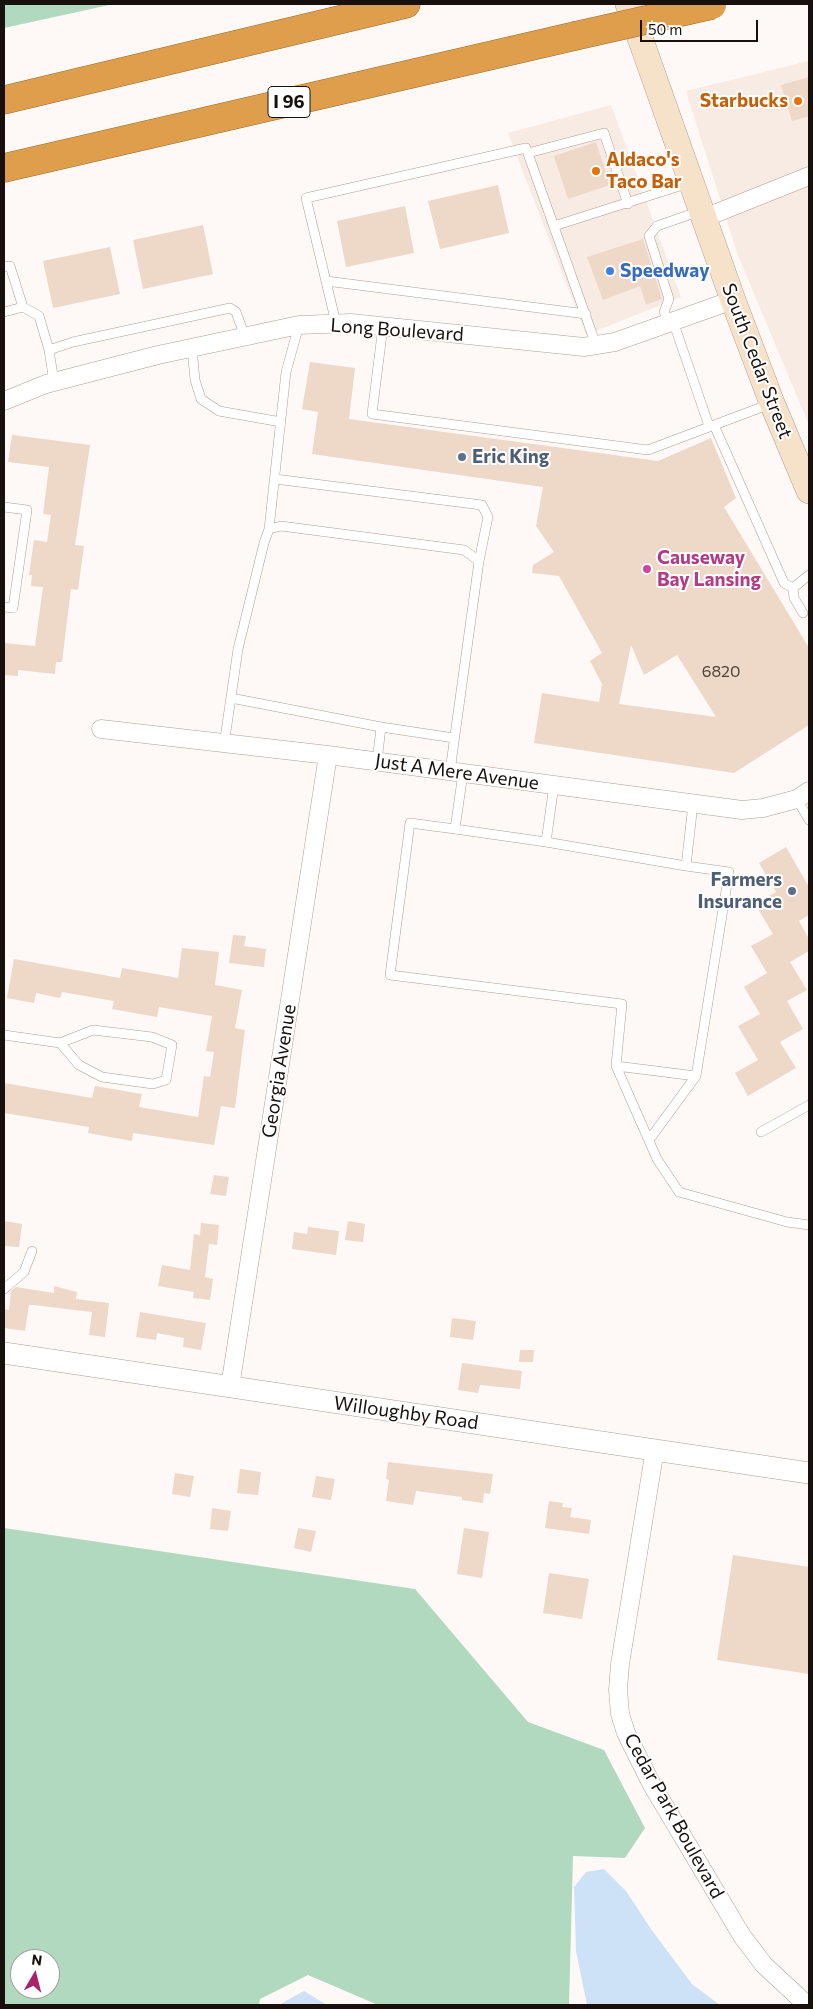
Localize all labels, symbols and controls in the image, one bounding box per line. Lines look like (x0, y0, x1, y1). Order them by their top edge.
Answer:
scale bar (643, 10, 760, 42)
text: 50 m (648, 20, 682, 38)
road number: I 96 (268, 86, 310, 118)
place label: Starbucks (700, 90, 788, 112)
marker: Starbucks (792, 95, 804, 107)
place label: Aldaco's Taco Bar (606, 149, 682, 193)
marker: Aldaco's Taco Bar (590, 165, 602, 177)
place label: Speedway (620, 260, 710, 282)
marker: Speedway (604, 265, 616, 277)
street label: South Cedar Street (717, 280, 797, 442)
street label: Long Boulevard (330, 314, 464, 346)
place label: Eric King (472, 446, 549, 468)
marker: Eric King (456, 451, 468, 463)
place label: Causeway Bay Lansing (657, 547, 761, 591)
marker: Causeway Bay Lansing (641, 563, 653, 575)
house number: 6820 (702, 662, 740, 682)
street label: Just A Mere Avenue (374, 749, 540, 795)
place label: Farmers Insurance (697, 869, 782, 913)
marker: Farmers Insurance (786, 885, 798, 897)
street label: Georgia Avenue (257, 1003, 301, 1139)
street label: Willoughby Road (332, 1392, 480, 1434)
street label: Cedar Park Boulevard (619, 1730, 729, 1902)
north arrow (10, 1949, 60, 1999)
text: N (31, 1950, 43, 1969)

